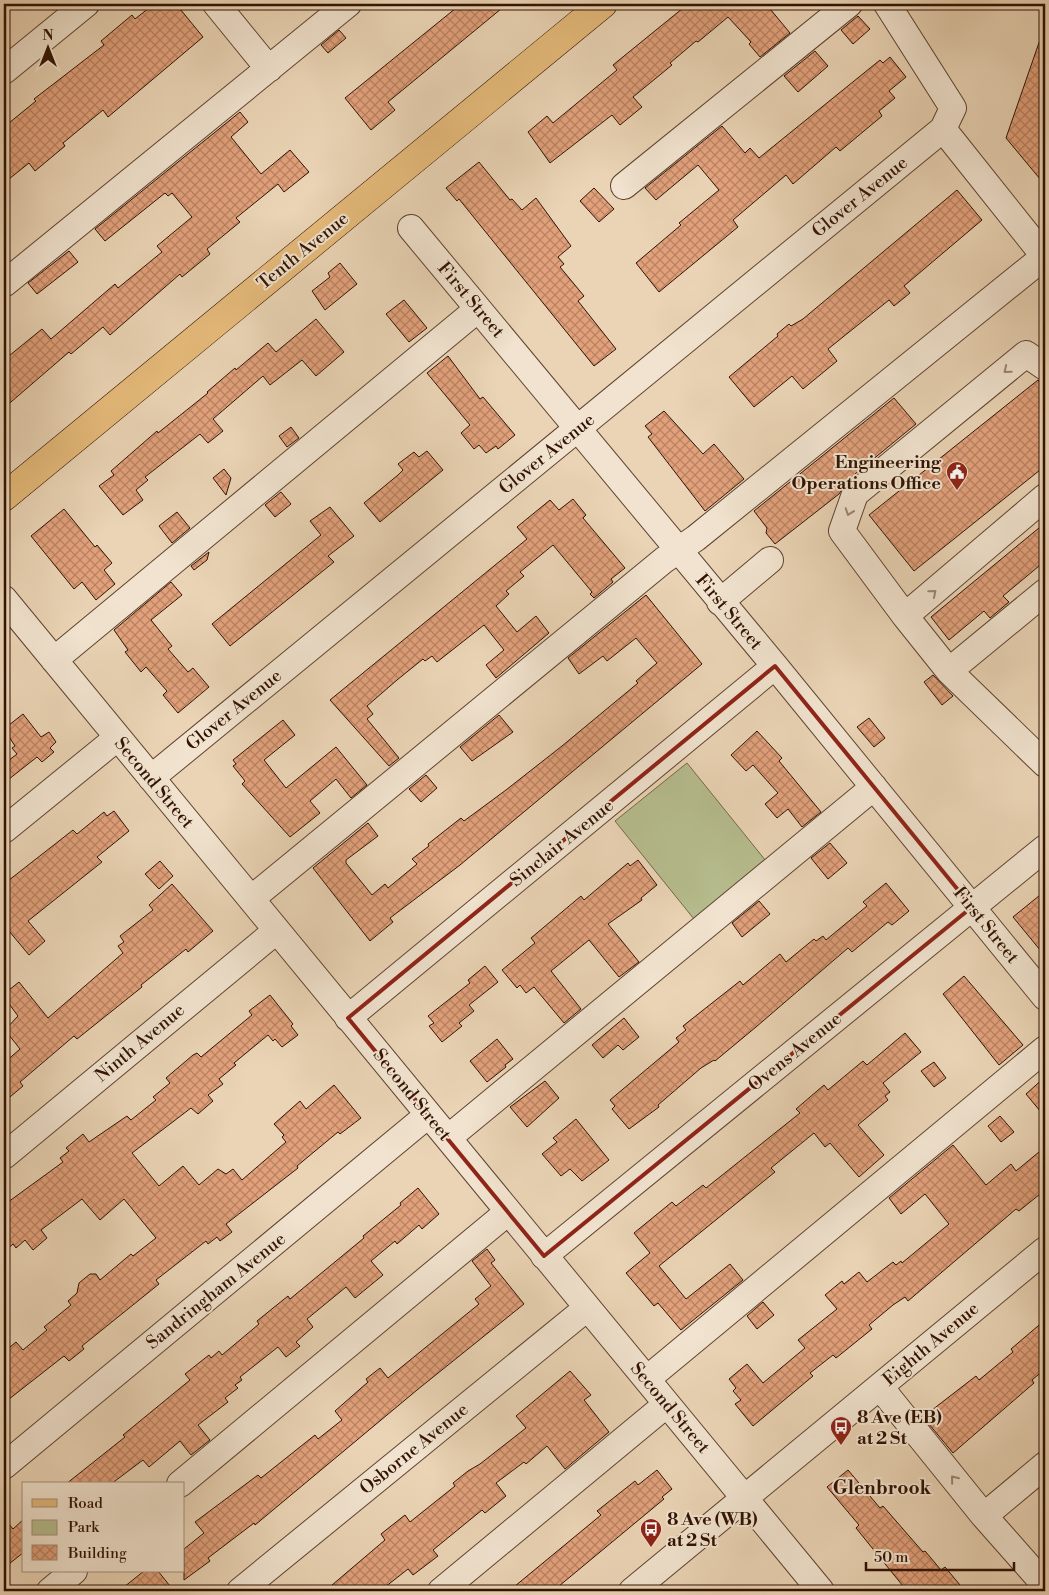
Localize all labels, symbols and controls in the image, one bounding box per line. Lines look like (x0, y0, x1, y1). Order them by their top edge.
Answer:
north arrow (22, 22, 72, 72)
text: N (42, 27, 54, 45)
street label: Glover Avenue (807, 151, 913, 243)
street label: Tenth Avenue (253, 207, 353, 295)
street label: First Street (433, 257, 510, 343)
one-way arrow (1004, 364, 1013, 372)
street label: Glover Avenue (494, 408, 600, 500)
place label: Engineering Operations Office (792, 451, 942, 495)
public building icon: Engineering Operations Office (945, 460, 969, 491)
one-way arrow (845, 507, 855, 516)
street label: First Street (691, 569, 768, 655)
one-way arrow (927, 590, 936, 599)
street label: Glover Avenue (181, 664, 287, 756)
street label: Second Street (109, 733, 199, 834)
street label: Sinclair Avenue (505, 794, 619, 892)
street label: First Street (948, 882, 1024, 969)
street label: Ninth Avenue (90, 999, 190, 1087)
street label: Ovens Avenue (744, 1007, 846, 1097)
street label: Second Street (368, 1044, 457, 1146)
street label: Sandringham Avenue (141, 1228, 291, 1354)
street label: Eighth Avenue (878, 1297, 984, 1391)
street label: Second Street (625, 1358, 715, 1459)
street label: Osborne Avenue (355, 1398, 473, 1500)
place label: 8 Ave (EB) at 2 St (857, 1406, 942, 1450)
bus stop icon: 8 Ave (EB) at 2 St (829, 1415, 853, 1446)
one-way arrow (950, 1475, 959, 1484)
district label: Glenbrook (833, 1476, 932, 1500)
legend (22, 1482, 185, 1572)
text: Road (68, 1494, 103, 1513)
place label: 8 Ave (WB) at 2 St (667, 1508, 758, 1552)
bus stop icon: 8 Ave (WB) at 2 St (639, 1517, 663, 1548)
text: Park (68, 1518, 100, 1537)
scale bar (866, 1540, 1014, 1572)
text: Building (67, 1544, 127, 1563)
text: 50 m (874, 1548, 908, 1567)

